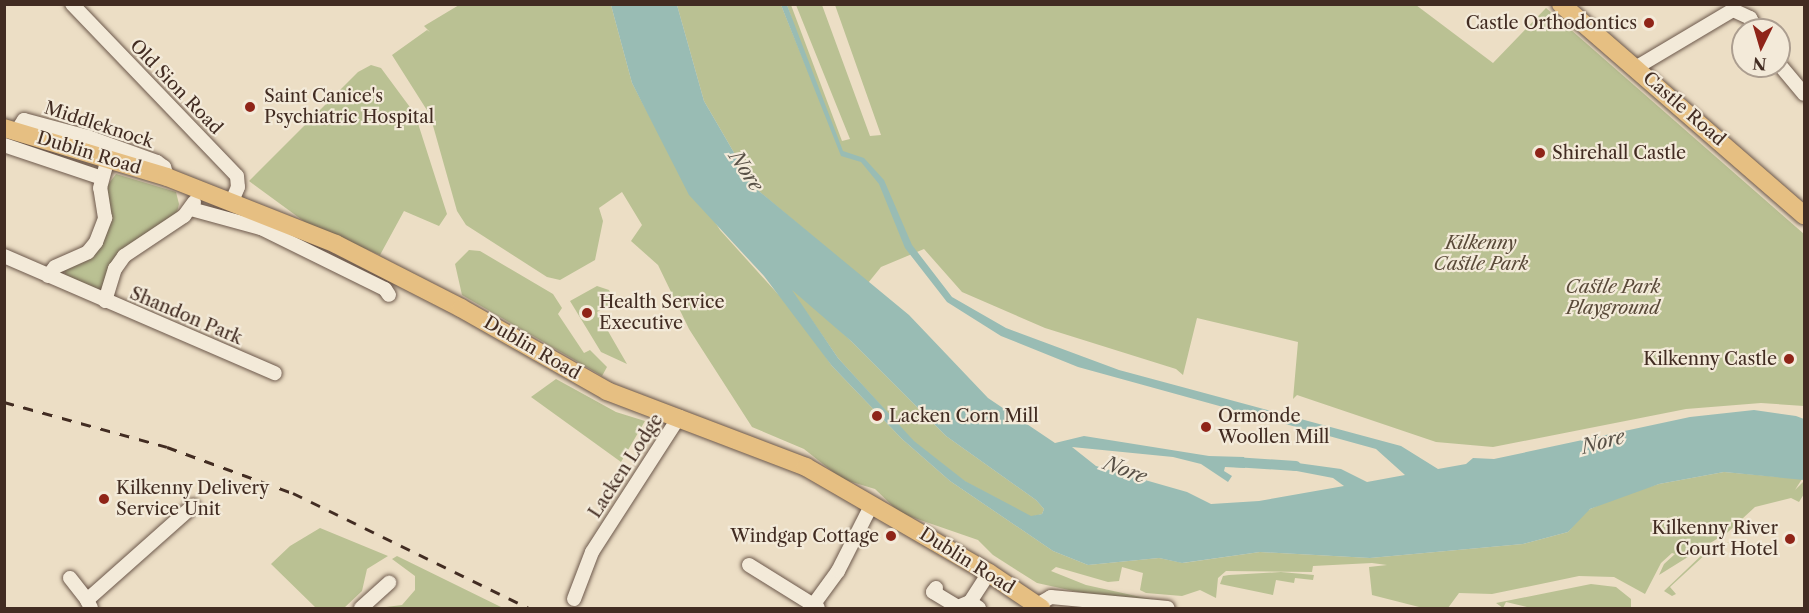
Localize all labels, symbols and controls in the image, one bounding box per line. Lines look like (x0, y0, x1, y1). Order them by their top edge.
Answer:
place label: Castle Orthodontics (1466, 12, 1637, 34)
marker: Castle Orthodontics (1642, 16, 1656, 30)
north arrow (1731, 18, 1791, 78)
street label: Old Sion Road (125, 35, 227, 139)
text: N (1752, 53, 1767, 75)
street label: Castle Road (1638, 67, 1730, 151)
place label: Saint Canice's Psychiatric Hospital (264, 86, 434, 128)
street label: Middleknock (42, 97, 156, 153)
marker: Saint Canice's Psychiatric Hospital (241, 98, 259, 116)
street label: Dublin Road (34, 127, 144, 179)
place label: Shirehall Castle (1552, 142, 1686, 164)
water label: Nore (724, 146, 768, 196)
marker: Shirehall Castle (1533, 146, 1547, 160)
park label: Kilkenny Castle Park (1434, 233, 1528, 276)
park label: Castle Park Playground (1566, 277, 1660, 320)
street label: Shandon Park (127, 283, 245, 349)
place label: Health Service Executive (599, 292, 725, 334)
marker: Health Service Executive (580, 306, 594, 320)
street label: Dublin Road (480, 312, 584, 384)
place label: Kilkenny Castle (1643, 348, 1777, 370)
marker: Kilkenny Castle (1782, 352, 1796, 366)
place label: Lacken Corn Mill (889, 405, 1038, 427)
place label: Ormonde Woollen Mill (1218, 406, 1329, 448)
marker: Lacken Corn Mill (870, 409, 884, 423)
street label: Lacken Lodge (584, 410, 668, 522)
marker: Ormonde Woollen Mill (1199, 420, 1213, 434)
water label: Nore (1579, 425, 1627, 459)
water label: Nore (1100, 451, 1150, 489)
place label: Kilkenny Delivery Service Unit (116, 478, 270, 520)
marker: Kilkenny Delivery Service Unit (97, 492, 111, 506)
place label: Kilkenny River Court Hotel (1651, 518, 1778, 560)
street label: Dublin Road (916, 523, 1018, 599)
place label: Windgap Cottage (730, 525, 879, 547)
marker: Windgap Cottage (884, 529, 898, 543)
marker: Kilkenny River Court Hotel (1783, 532, 1797, 546)

